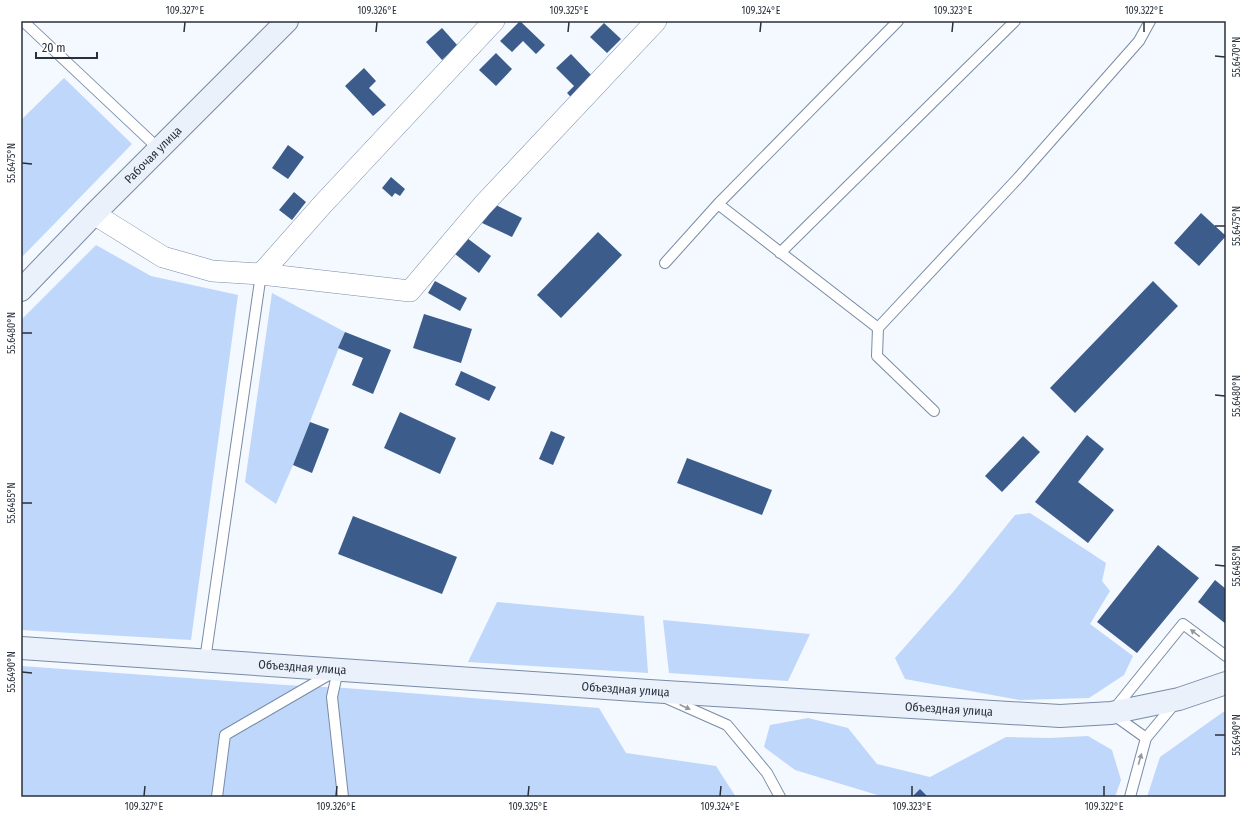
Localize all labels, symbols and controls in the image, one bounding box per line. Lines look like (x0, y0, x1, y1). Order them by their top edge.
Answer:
text: 109.327°E (166, 5, 205, 17)
text: 109.326°E (357, 5, 397, 17)
text: 109.325°E (550, 5, 589, 17)
text: 109.324°E (742, 5, 781, 17)
text: 109.323°E (934, 5, 973, 17)
text: 109.322°E (1125, 5, 1164, 17)
scale bar (36, 34, 97, 60)
text: 55.6470°N (1231, 37, 1243, 77)
text: 20 m (42, 41, 66, 55)
street label: Рабочая улица (122, 123, 185, 186)
text: 55.6475°N (6, 143, 18, 183)
text: 55.6475°N (1231, 206, 1243, 246)
text: 55.6480°N (6, 312, 18, 354)
text: 55.6480°N (1231, 375, 1243, 417)
text: 55.6485°N (6, 482, 18, 524)
text: 55.6485°N (1231, 545, 1243, 587)
one-way arrow (1189, 629, 1200, 637)
text: 55.6490°N (6, 651, 18, 693)
street label: Объездная улица (258, 657, 347, 677)
street label: Объездная улица (581, 679, 670, 699)
street label: Объездная улица (905, 700, 993, 719)
one-way arrow (679, 704, 690, 710)
text: 55.6490°N (1231, 714, 1243, 756)
one-way arrow (1137, 753, 1143, 765)
text: 109.327°E (125, 801, 164, 813)
text: 109.326°E (316, 801, 356, 813)
text: 109.325°E (509, 801, 548, 813)
text: 109.324°E (701, 801, 740, 813)
text: 109.323°E (893, 801, 932, 813)
text: 109.322°E (1085, 801, 1124, 813)

